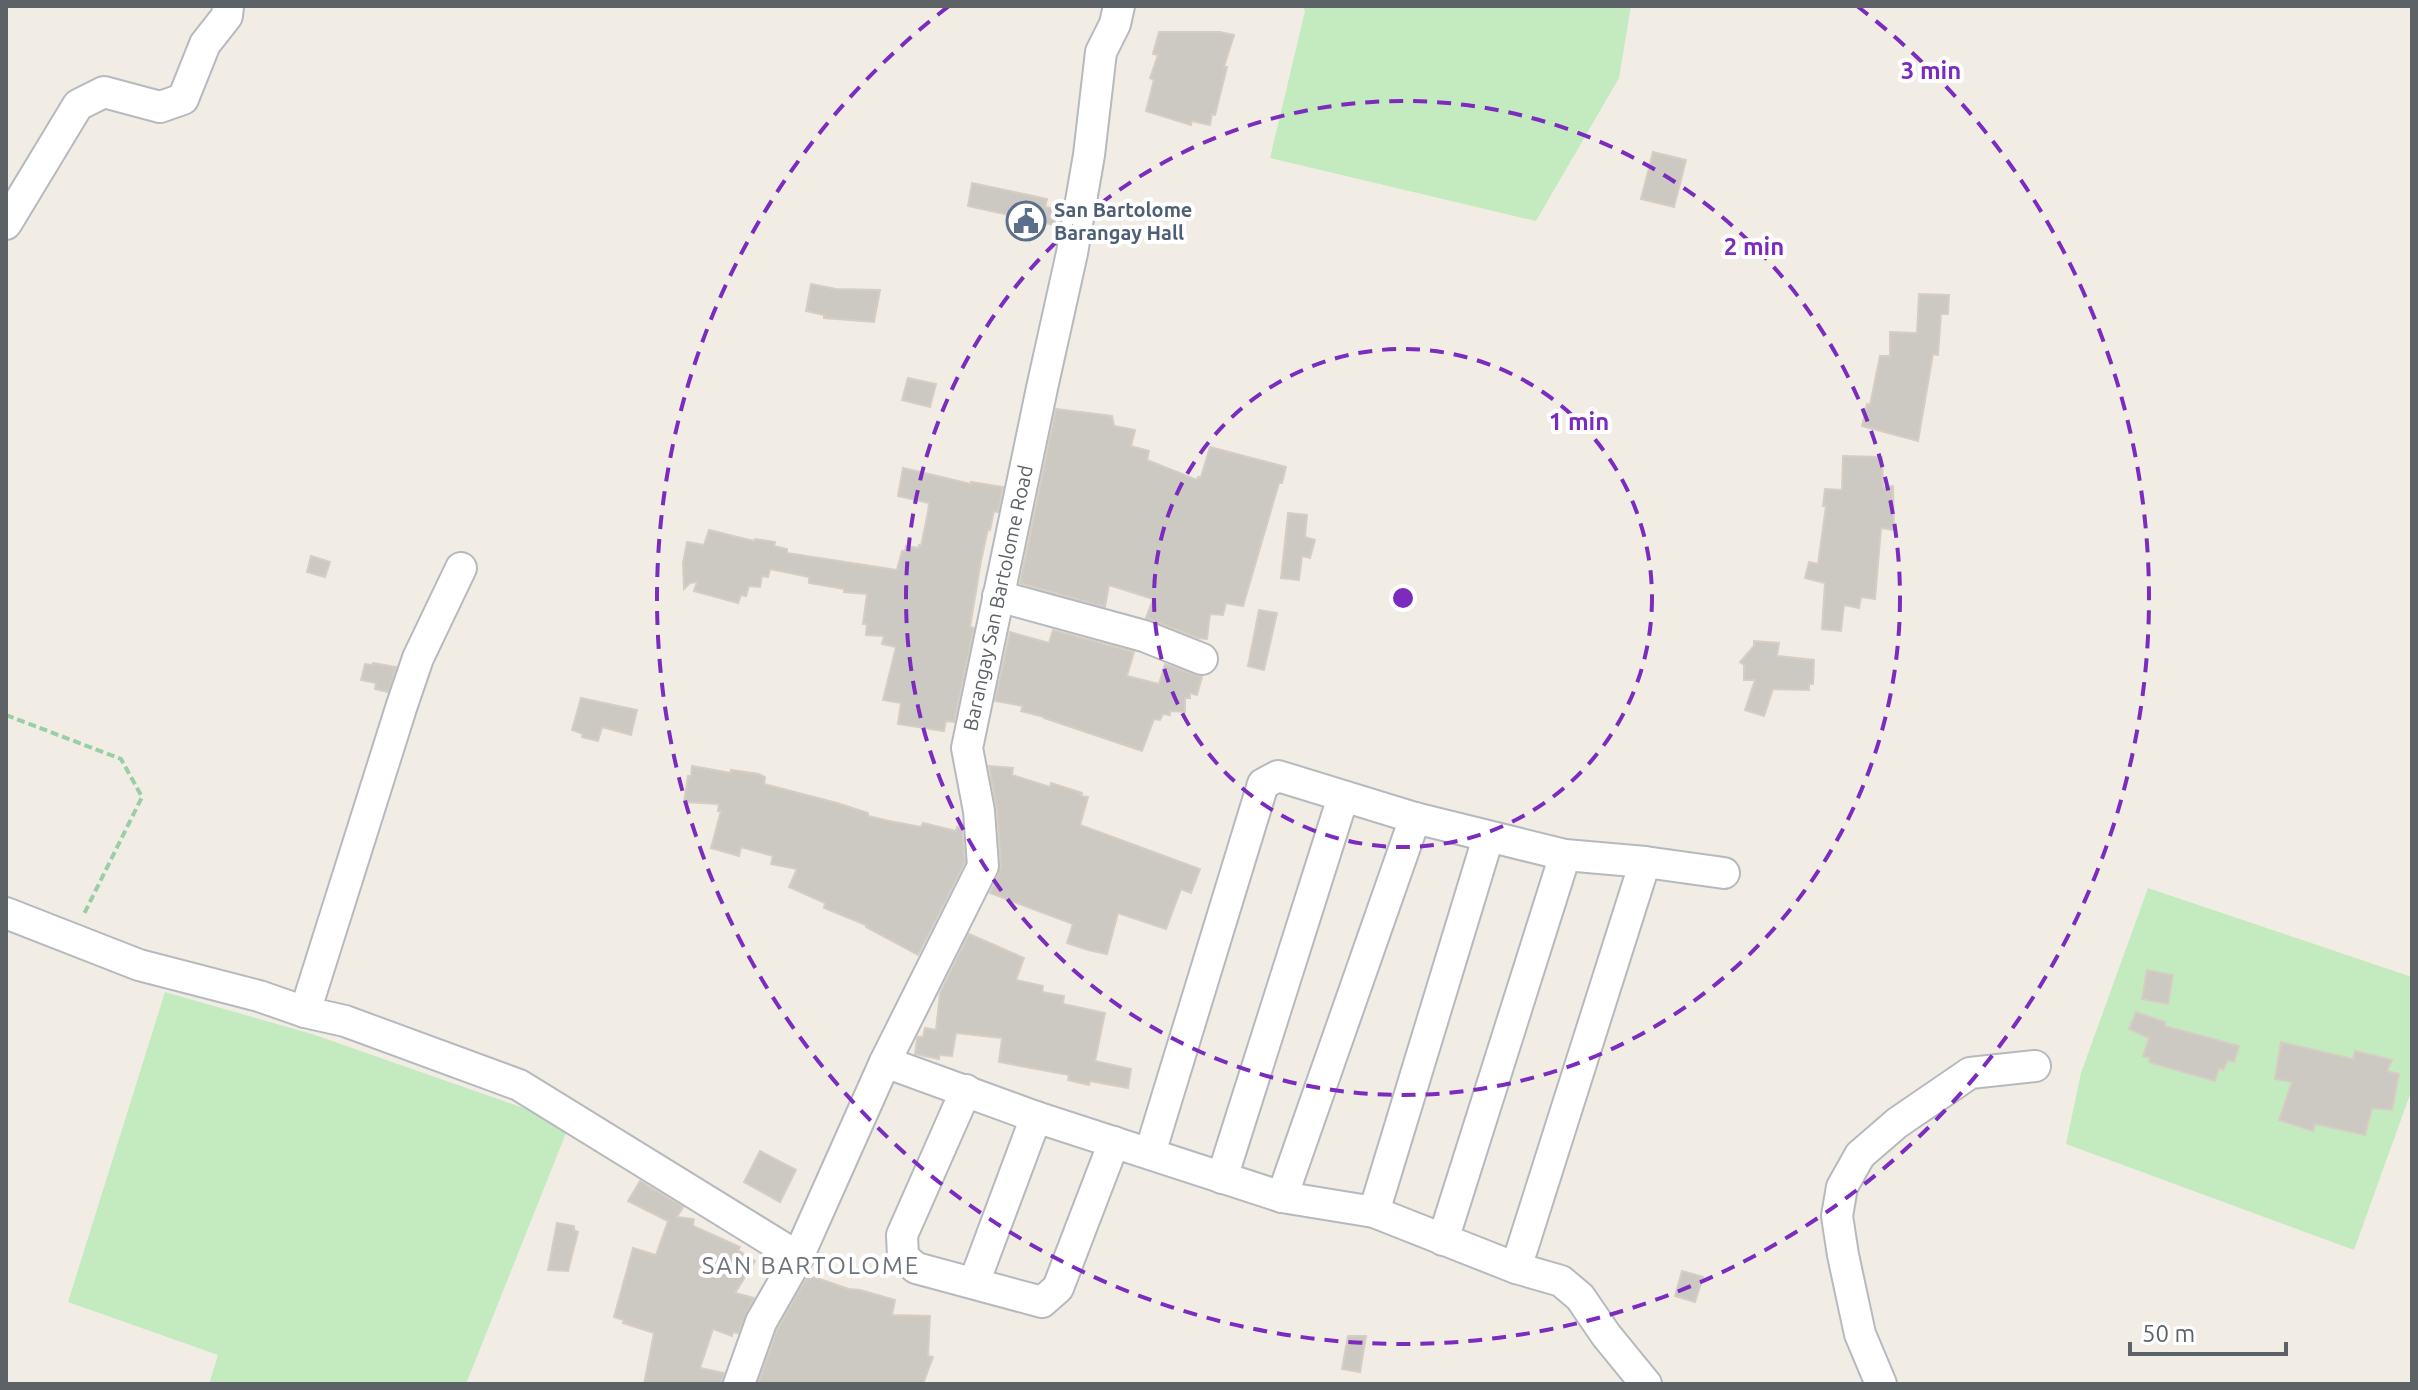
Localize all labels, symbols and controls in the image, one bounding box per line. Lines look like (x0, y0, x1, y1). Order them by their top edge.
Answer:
text: 3 min (1901, 57, 1961, 84)
place label: San Bartolome Barangay Hall (1054, 198, 1192, 244)
public building icon: San Bartolome Barangay Hall (1005, 200, 1047, 242)
text: 2 min (1724, 233, 1784, 260)
text: 1 min (1549, 408, 1609, 435)
street label: Barangay San Bartolome Road (958, 463, 1037, 733)
centre of rings (1389, 584, 1417, 612)
district label: SAN BARTOLOME (702, 1252, 920, 1279)
scale bar (2130, 1306, 2286, 1356)
text: 50 m (2142, 1320, 2195, 1347)

